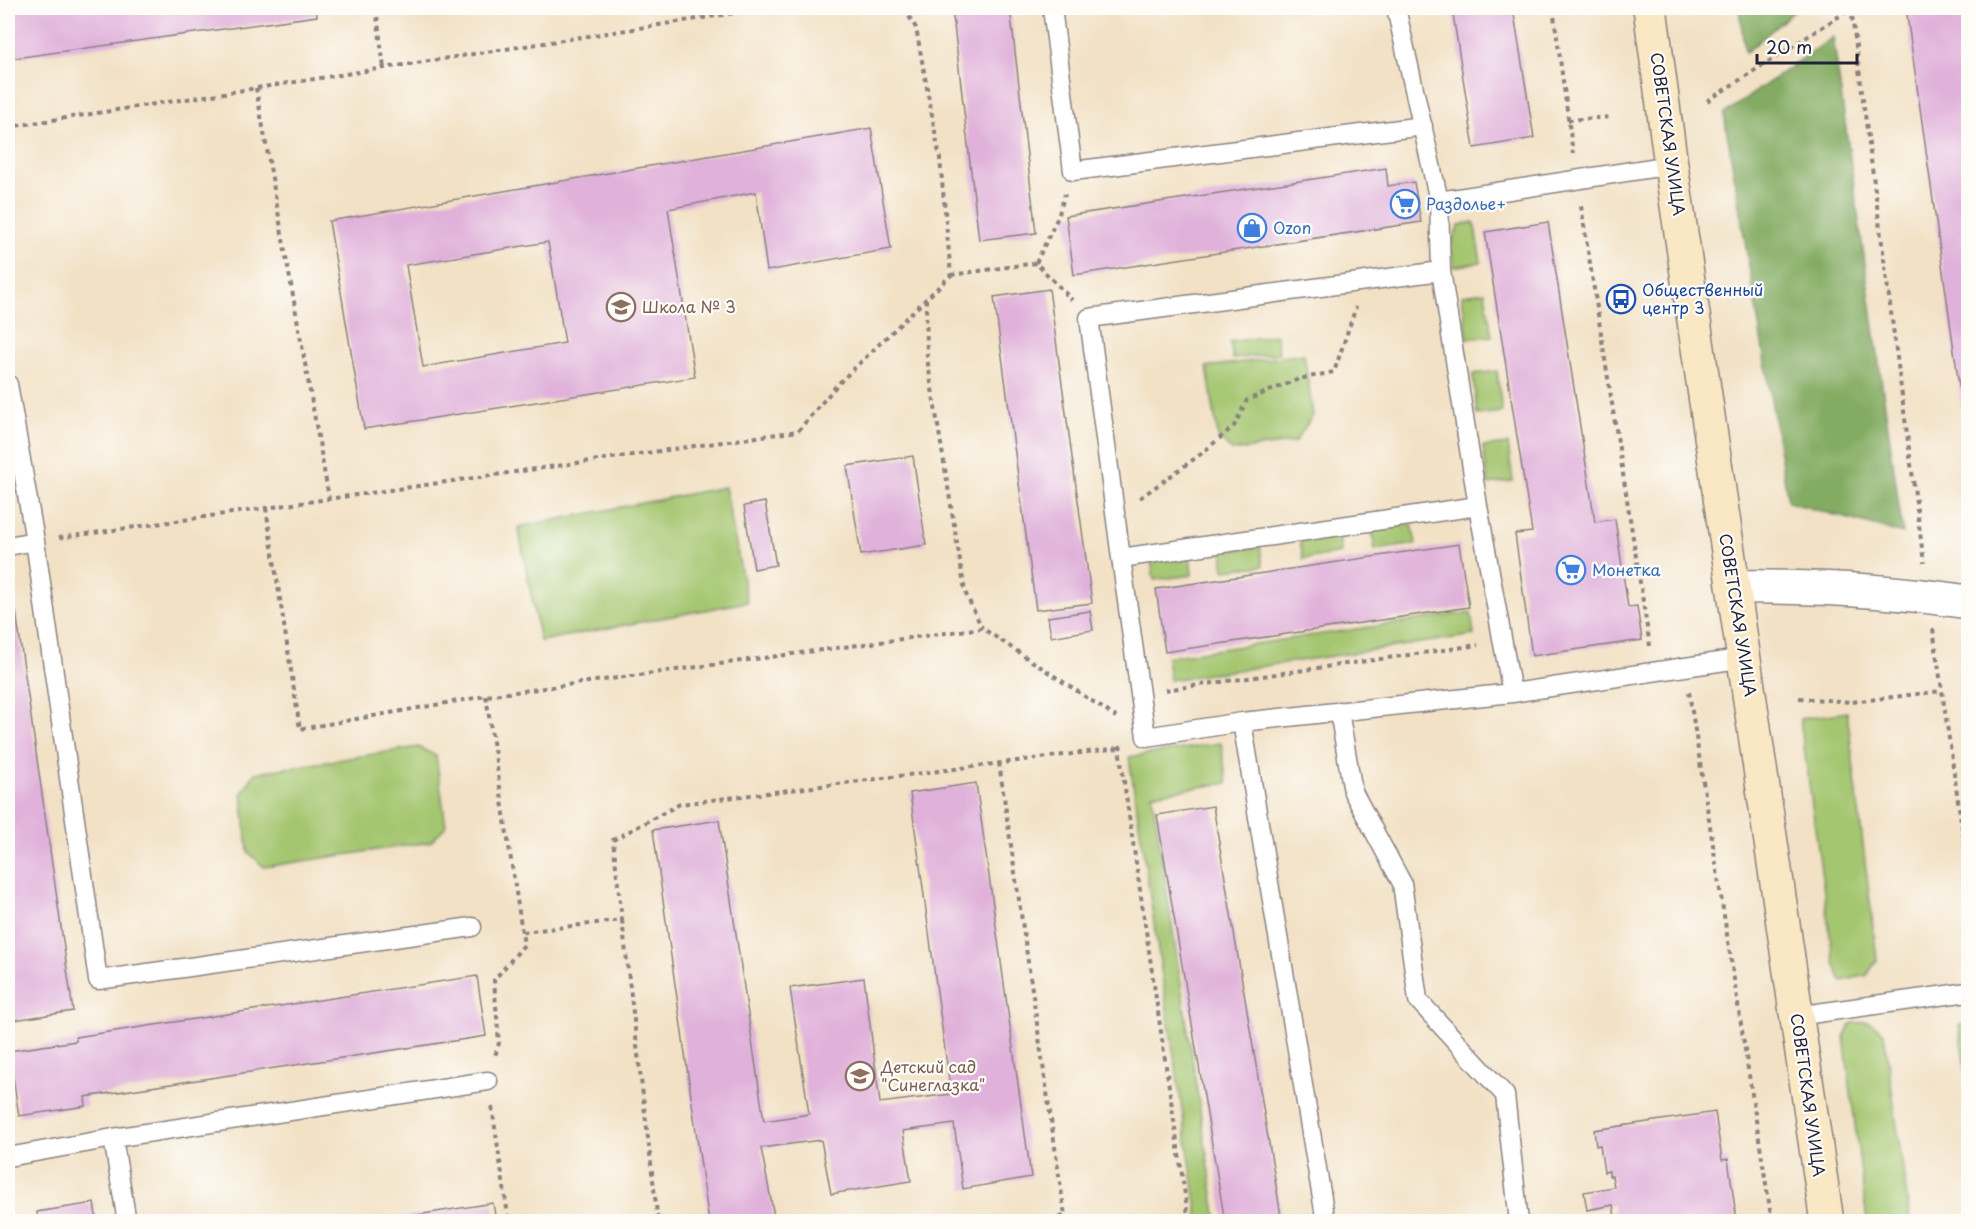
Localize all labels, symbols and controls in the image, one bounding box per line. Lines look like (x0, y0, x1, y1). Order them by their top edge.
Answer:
scale bar (1757, 27, 1858, 65)
text: 20 m (1766, 33, 1812, 60)
street label: СОВЕТСКАЯ УЛИЦА (1646, 51, 1692, 217)
supermarket icon: Раздолье+ (1389, 188, 1421, 220)
place label: Раздолье+ (1426, 191, 1506, 215)
shop icon: Ozon (1236, 212, 1268, 244)
place label: Ozon (1273, 215, 1311, 239)
place label: Общественный центр 3 (1642, 277, 1763, 319)
bus stop icon: Общественный центр 3 (1605, 283, 1637, 315)
school or university icon: Школа № 3 (605, 291, 637, 323)
place label: Школа № 3 (642, 294, 736, 318)
street label: СОВЕТСКАЯ УЛИЦА (1714, 532, 1764, 698)
supermarket icon: Монетка (1555, 554, 1587, 586)
place label: Монетка (1592, 557, 1661, 581)
street label: СОВЕТСКАЯ УЛИЦА (1786, 1012, 1832, 1178)
place label: Детский сад "Синеглазка" (880, 1054, 985, 1096)
school or university icon: Детский сад "Синеглазка" (844, 1060, 876, 1092)

